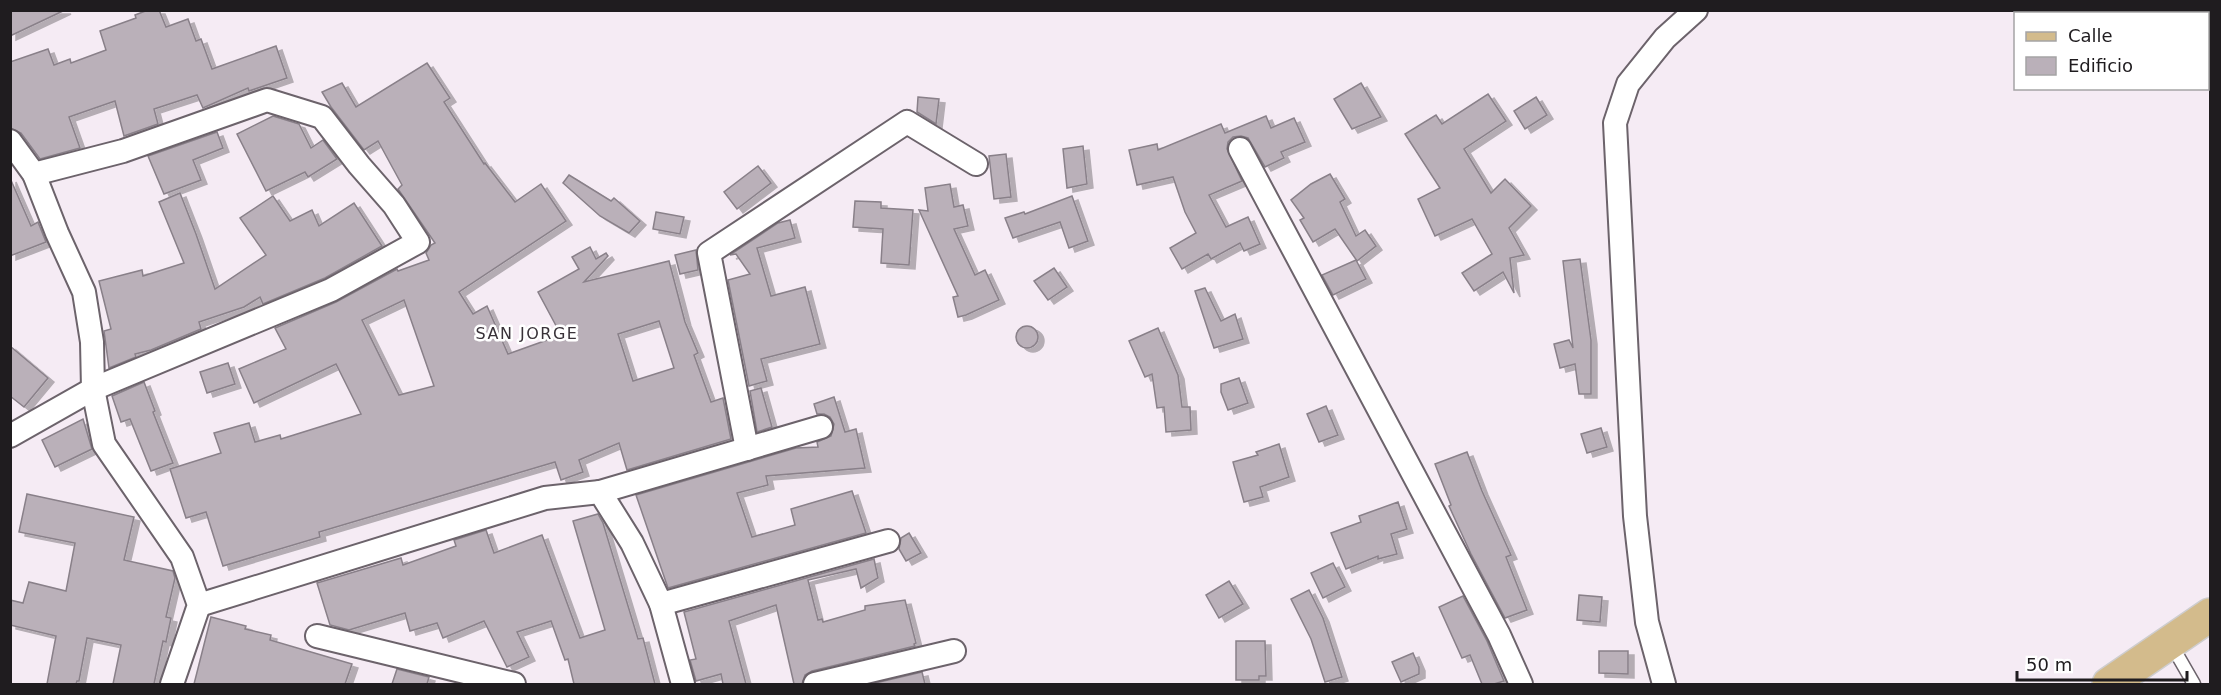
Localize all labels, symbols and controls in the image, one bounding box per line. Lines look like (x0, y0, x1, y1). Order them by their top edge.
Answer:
legend (2014, 12, 2209, 90)
text: Calle (2068, 25, 2113, 46)
text: Edificio (2068, 55, 2133, 76)
district label: SAN JORGE (476, 324, 578, 343)
scale bar (2017, 644, 2186, 682)
text: 50 m (2026, 654, 2072, 675)

